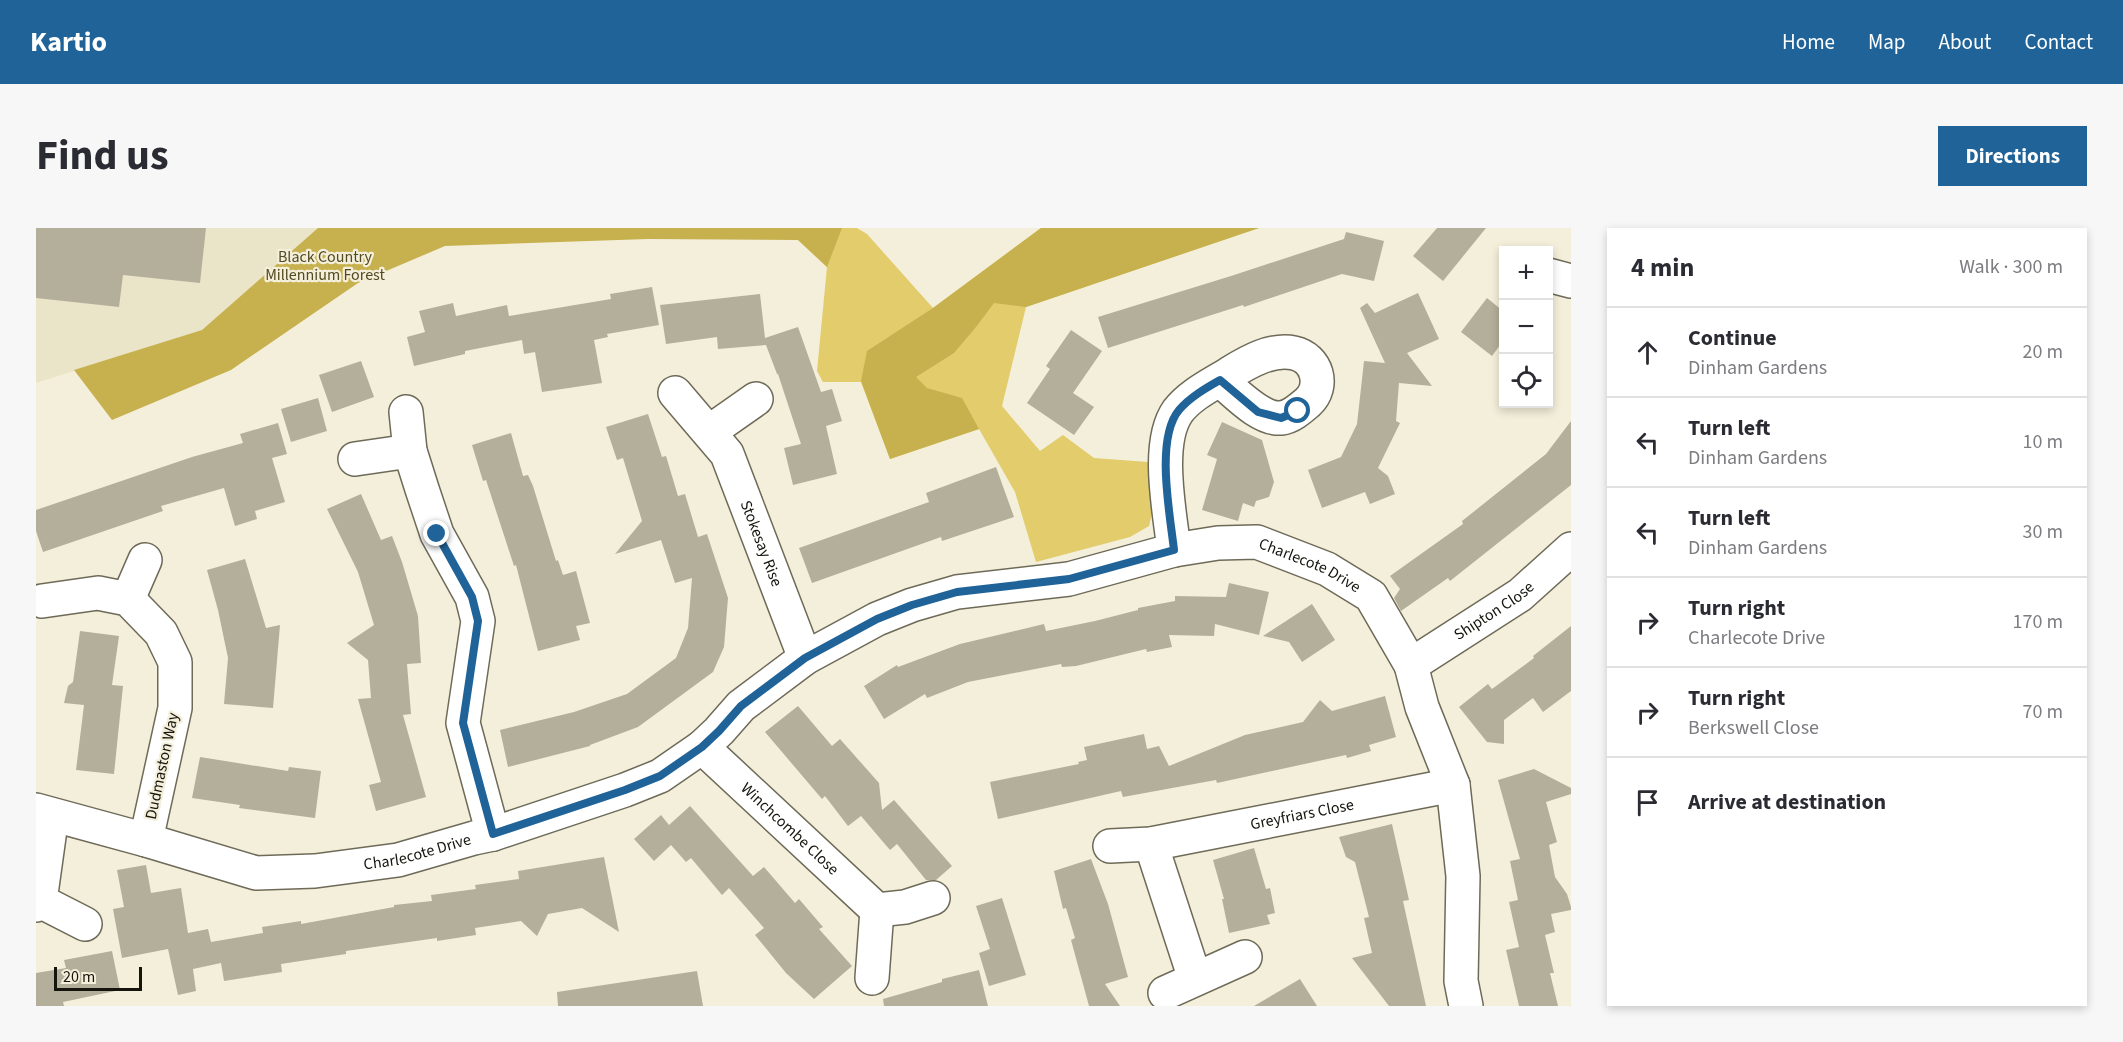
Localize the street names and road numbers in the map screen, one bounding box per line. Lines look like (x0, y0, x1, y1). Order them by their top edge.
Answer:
street label: Stokesay Rise (735, 497, 788, 590)
street label: Charlecote Drive (1256, 533, 1365, 598)
street label: Shipton Close (1450, 576, 1539, 646)
street label: Dudmaston Way (140, 710, 184, 822)
street label: Winchcombe Close (736, 778, 844, 880)
street label: Greyfriars Close (1248, 794, 1356, 835)
street label: Charlecote Drive (362, 828, 474, 875)

